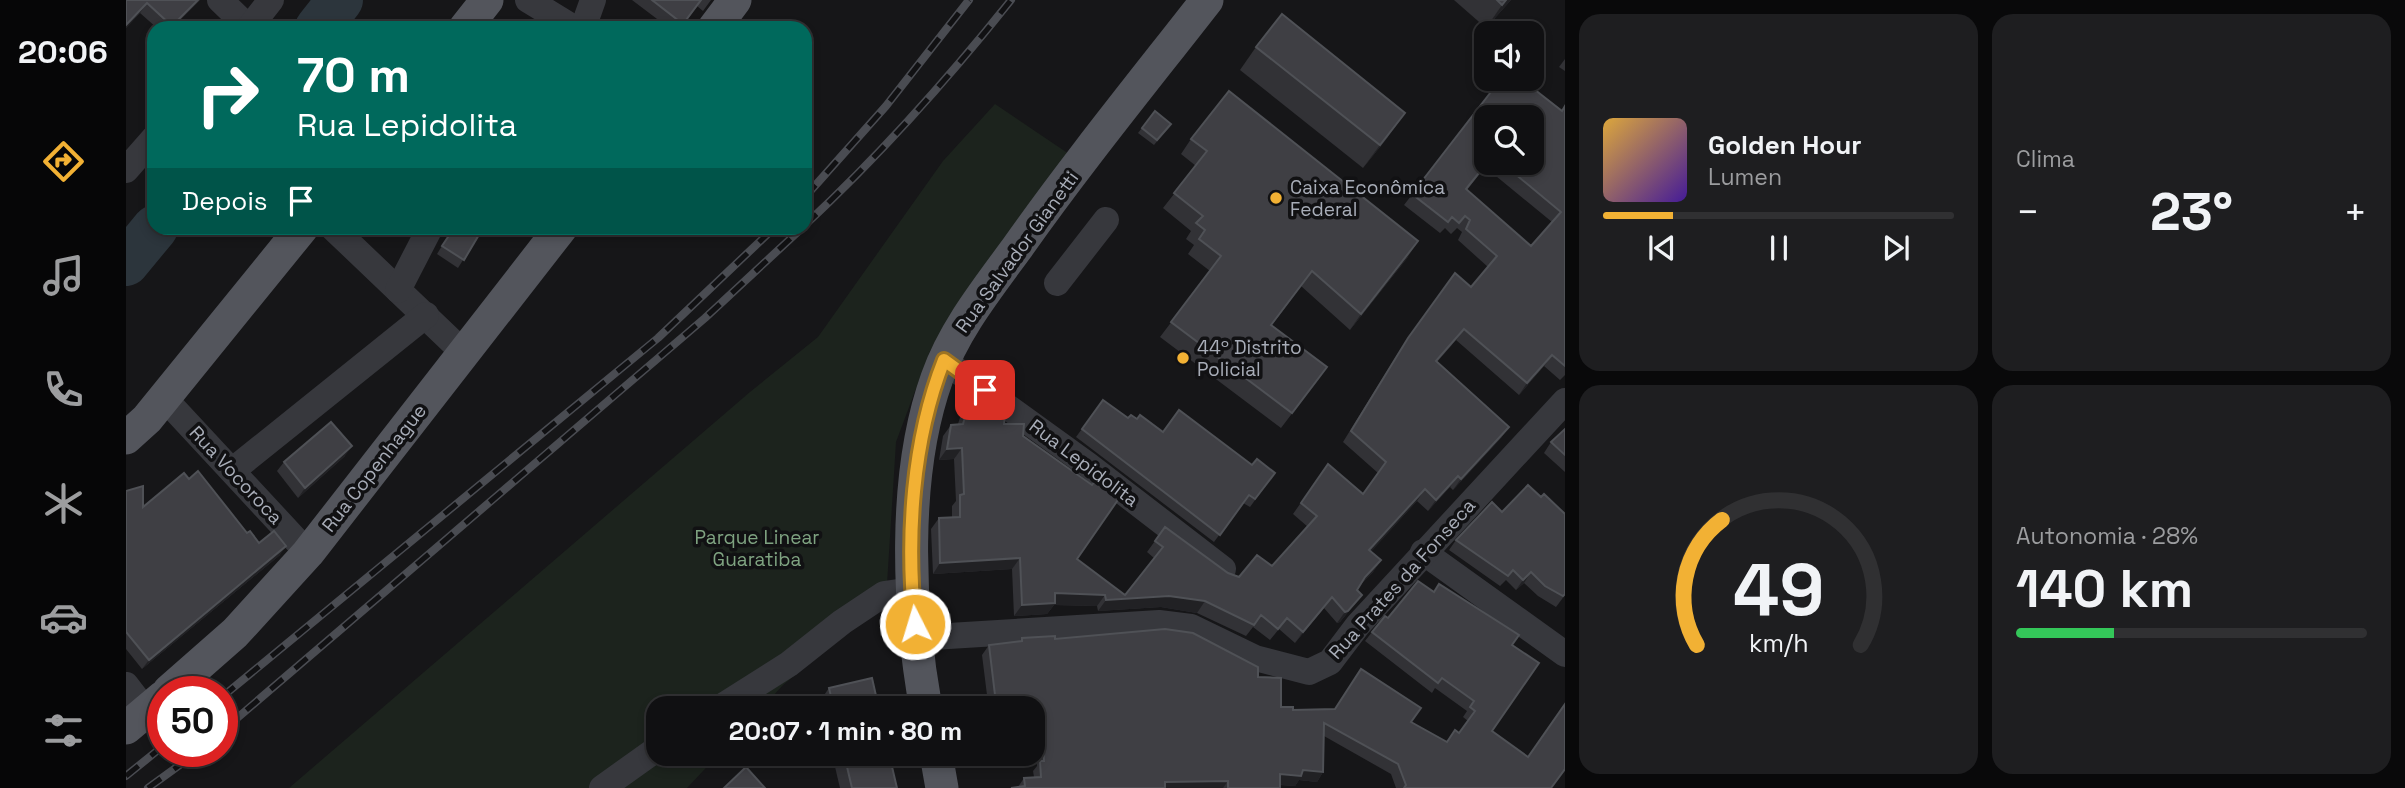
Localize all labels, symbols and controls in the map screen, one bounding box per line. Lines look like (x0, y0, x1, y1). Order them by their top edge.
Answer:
map controls (1474, 21, 1544, 175)
button: sound (1474, 21, 1544, 91)
text: 20:06 (18, 32, 108, 72)
text: 70 m (297, 44, 410, 106)
icon: right (182, 49, 273, 140)
text: Rua Lepidolita (297, 105, 517, 145)
button: search (1474, 105, 1544, 175)
text: Golden Hour (1708, 128, 1862, 162)
icon: directions (39, 137, 88, 186)
text: Clima (2016, 144, 2075, 174)
text: Lumen (1708, 162, 1782, 192)
street label: Rua Salvador Gianetti (950, 166, 1084, 338)
place label: Caixa Econômica Federal (1290, 175, 1445, 222)
text: 23° (2150, 179, 2233, 245)
icon: arrive (282, 182, 320, 220)
text: Depois (182, 184, 268, 218)
text: − (2016, 188, 2040, 236)
text: + (2343, 188, 2367, 236)
marker: Caixa Econômica Federal (1268, 190, 1284, 206)
icon: previous (1643, 229, 1681, 267)
icon: pause (1760, 229, 1798, 267)
icon: next (1877, 229, 1915, 267)
icon: music (39, 251, 88, 300)
place label: 44º Distrito Policial (1197, 335, 1302, 382)
marker: 44º Distrito Policial (1175, 350, 1191, 366)
pin (955, 360, 1015, 420)
icon: phone (39, 365, 88, 414)
icon: arrive (966, 371, 1004, 409)
street label: Rua Copenhague (316, 399, 432, 537)
street label: Rua Lepidolita (1024, 414, 1144, 512)
street label: Rua Vocoroca (184, 420, 288, 530)
icon: climate (39, 479, 88, 528)
street label: Rua Prates da Fonseca (1323, 493, 1481, 665)
text: Autonomia · 28% (2016, 521, 2198, 551)
park label: Parque Linear Guaratiba (695, 525, 819, 572)
text: 49 (1733, 544, 1824, 637)
text: 140 km (2016, 556, 2193, 622)
position arrow (878, 587, 952, 661)
icon: car (39, 593, 88, 642)
text: km/h (1749, 627, 1808, 659)
speed limit sign: 50 (147, 676, 238, 767)
icon: filters (39, 706, 88, 755)
text: 20:07 · 1 min · 80 m (729, 714, 962, 748)

